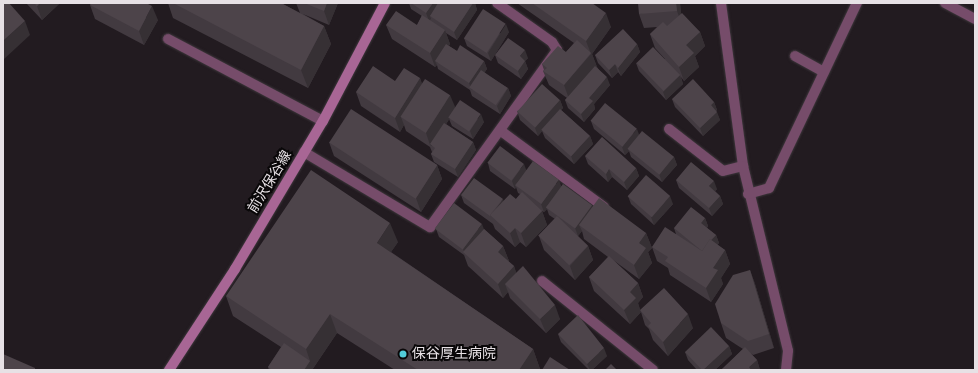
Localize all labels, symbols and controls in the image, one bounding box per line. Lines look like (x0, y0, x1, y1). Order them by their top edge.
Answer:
street label: 前沢保谷線 (245, 148, 295, 216)
place label: 保谷厚生病院 (412, 346, 496, 362)
marker: 保谷厚生病院 (397, 348, 409, 360)

